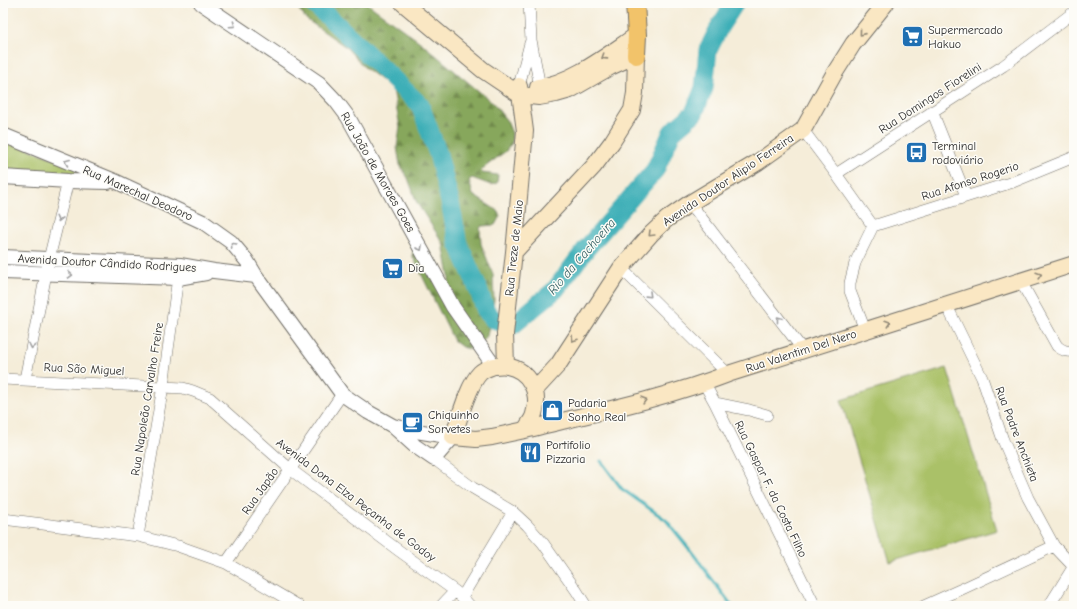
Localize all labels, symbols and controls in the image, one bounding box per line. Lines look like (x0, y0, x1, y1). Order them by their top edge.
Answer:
one-way arrow (229, 20, 236, 28)
place label: Supermercado Hakuo (928, 23, 1003, 51)
supermarket icon: Supermercado Hakuo (899, 24, 925, 50)
one-way arrow (859, 29, 866, 36)
one-way arrow (602, 52, 609, 59)
street label: Rua Domingos Fiorelini (876, 60, 984, 136)
street label: Rua João de Moraes Goes (338, 109, 418, 235)
street label: Avenida Doutor Alipio Ferreira (660, 131, 796, 229)
place label: Terminal rodoviário (932, 139, 983, 167)
bus stop icon: Terminal rodoviário (903, 140, 929, 166)
one-way arrow (64, 159, 71, 167)
street label: Rua Afonso Rogerio (920, 159, 1020, 203)
street label: Rua Marechal Deodoro (81, 162, 195, 224)
street label: Rua Treze de Maio (502, 199, 526, 297)
water label: Rio da Cachoeira (544, 215, 619, 297)
one-way arrow (55, 216, 63, 222)
one-way arrow (648, 229, 656, 237)
one-way arrow (230, 242, 238, 250)
one-way arrow (416, 244, 423, 251)
street label: Avenida Doutor Cândido Rodrigues (17, 251, 197, 275)
supermarket icon: Dia (380, 255, 406, 281)
place label: Dia (408, 261, 424, 275)
one-way arrow (67, 270, 73, 279)
one-way arrow (1035, 271, 1042, 279)
one-way arrow (644, 290, 652, 298)
one-way arrow (777, 317, 784, 324)
one-way arrow (885, 319, 892, 327)
street label: Rua Napoleão Carvalho Freire (128, 321, 166, 477)
street label: Rua Valentim Del Nero (744, 326, 858, 376)
one-way arrow (572, 335, 579, 342)
one-way arrow (28, 343, 37, 349)
street label: Rua São Miguel (43, 360, 125, 378)
street label: Rua Padre Anchieta (992, 385, 1042, 483)
place label: Padaria Sonho Real (568, 396, 626, 424)
one-way arrow (641, 396, 648, 405)
shop icon: Padaria Sonho Real (539, 397, 565, 423)
place label: Chiquinho Sorvetes (428, 408, 479, 436)
cafe icon: Chiquinho Sorvetes (399, 409, 425, 435)
street label: Rua Gaspar F. da Costa Filho (732, 418, 810, 560)
street label: Avenida Dona Elza Peçanha de Godoy (273, 435, 439, 565)
place label: Portifolio Pizzaria (546, 438, 591, 466)
restaurant icon: Portifolio Pizzaria (517, 439, 543, 465)
street label: Rua Japão (239, 465, 281, 517)

